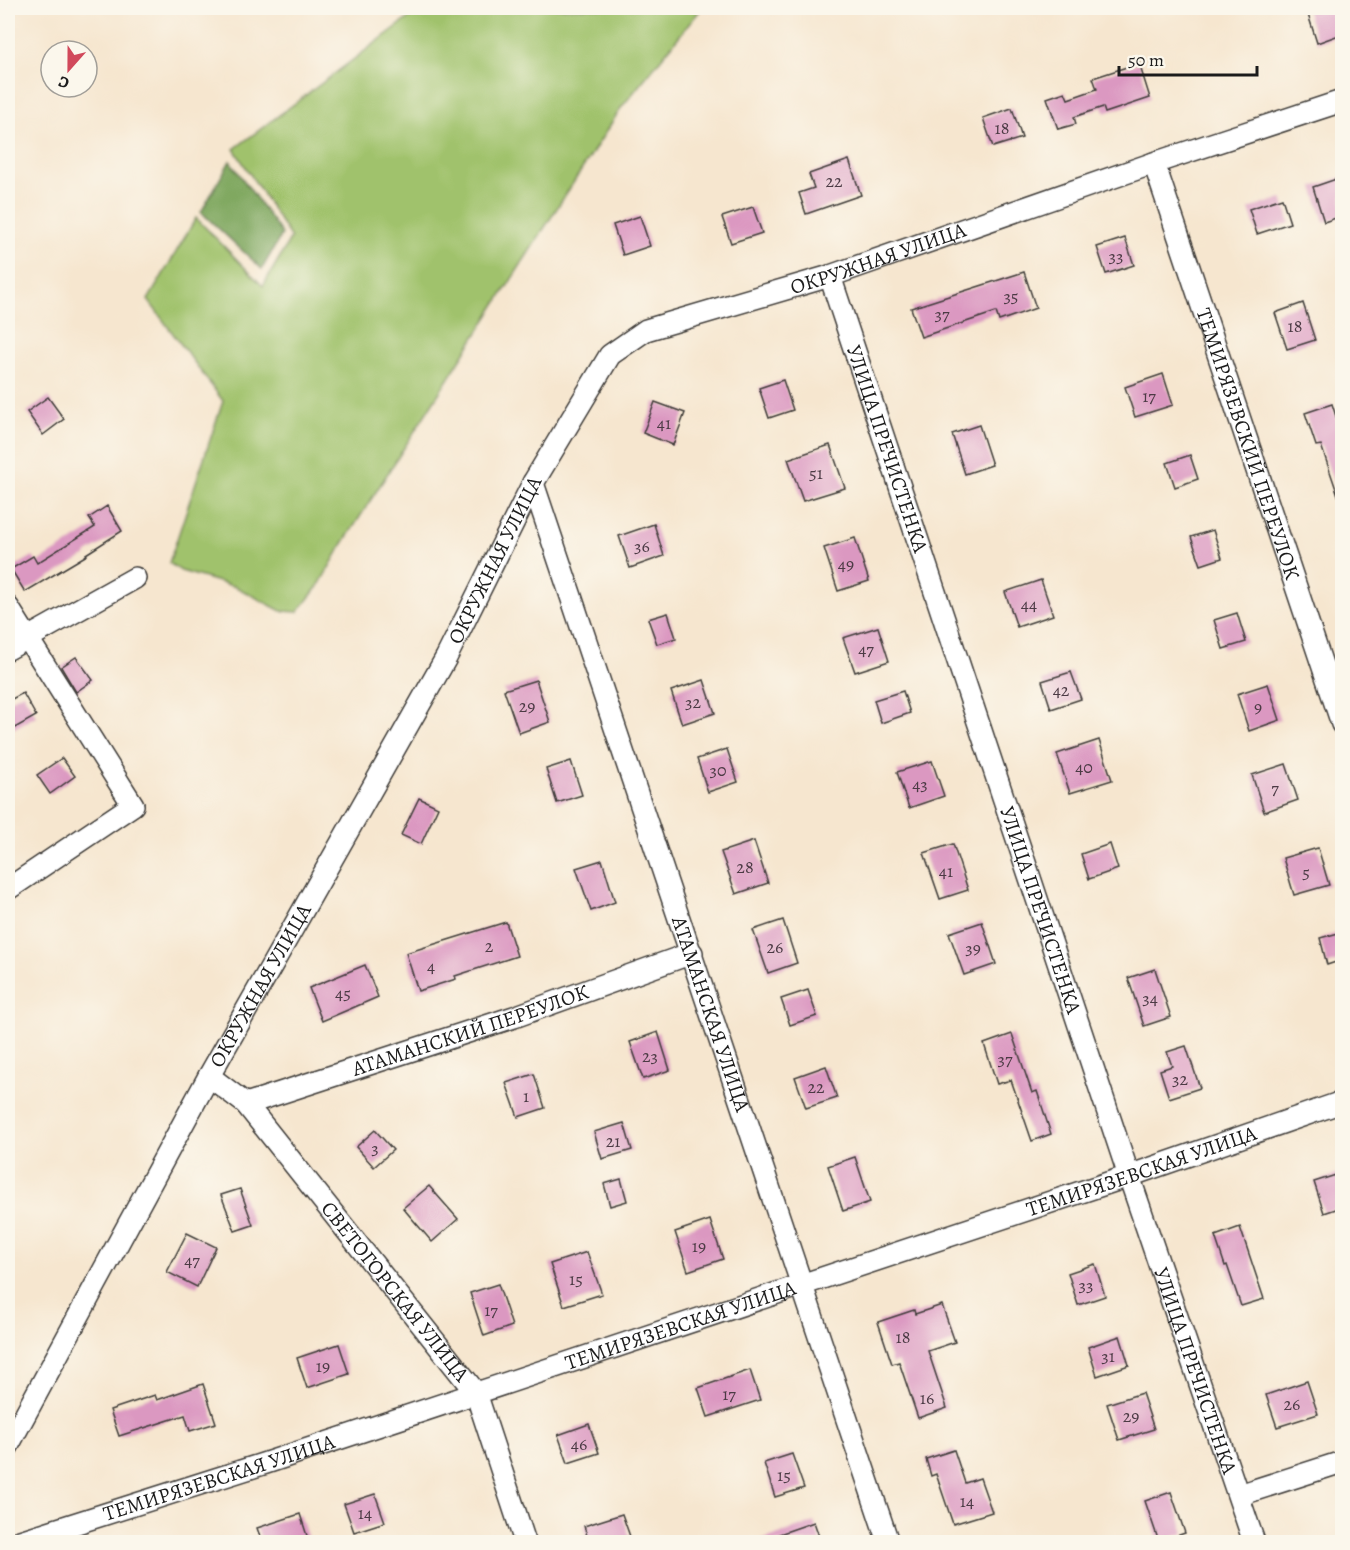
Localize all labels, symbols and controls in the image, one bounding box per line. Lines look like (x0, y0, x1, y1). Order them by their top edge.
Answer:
north arrow (39, 39, 99, 99)
scale bar (1119, 39, 1257, 77)
text: 50 m (1128, 48, 1164, 72)
text: С (55, 70, 73, 94)
house number: 18 (995, 116, 1009, 140)
house number: 22 (825, 169, 843, 193)
street label: ОКРУЖНАЯ УЛИЦА (787, 215, 970, 301)
house number: 33 (1109, 244, 1123, 268)
house number: 35 (1003, 284, 1019, 308)
house number: 37 (934, 302, 950, 326)
street label: ТЕМИРЯЗЕВСКИЙ ПЕРЕУЛОК (1190, 304, 1307, 584)
house number: 18 (1288, 314, 1302, 338)
street label: УЛИЦА ПРЕЧИСТЕНКА (840, 341, 935, 557)
house number: 17 (1142, 384, 1156, 408)
house number: 41 (657, 411, 671, 435)
house number: 51 (809, 461, 823, 485)
street label: ОКРУЖНАЯ УЛИЦА (441, 471, 548, 649)
house number: 36 (634, 534, 650, 558)
house number: 49 (838, 552, 854, 576)
house number: 44 (1021, 592, 1037, 616)
house number: 47 (858, 637, 874, 661)
house number: 42 (1053, 678, 1070, 702)
house number: 32 (685, 690, 701, 714)
house number: 29 (519, 694, 535, 718)
house number: 9 (1254, 695, 1262, 719)
house number: 40 (1075, 755, 1093, 779)
house number: 30 (709, 758, 727, 782)
house number: 43 (912, 772, 928, 796)
house number: 7 (1271, 776, 1279, 800)
street label: УЛИЦА ПРЕЧИСТЕНКА (993, 803, 1088, 1018)
house number: 28 (736, 855, 754, 879)
house number: 41 (939, 859, 953, 883)
house number: 5 (1302, 860, 1310, 884)
street label: ОКРУЖНАЯ УЛИЦА (203, 898, 318, 1072)
street label: АТАМАНСКАЯ УЛИЦА (665, 912, 757, 1116)
house number: 2 (485, 934, 494, 958)
house number: 26 (767, 935, 783, 959)
house number: 39 (965, 936, 981, 960)
house number: 4 (427, 954, 435, 978)
street label: АТАМАНСКИЙ ПЕРЕУЛОК (347, 977, 593, 1083)
house number: 45 (335, 981, 351, 1005)
house number: 34 (1142, 986, 1158, 1010)
house number: 23 (642, 1044, 658, 1068)
house number: 37 (997, 1047, 1013, 1071)
house number: 32 (1172, 1067, 1188, 1091)
house number: 22 (807, 1075, 825, 1099)
house number: 1 (523, 1084, 529, 1108)
street label: ТЕМИРЯЗЕВСКАЯ УЛИЦА (1023, 1119, 1261, 1223)
house number: 21 (606, 1129, 620, 1153)
house number: 3 (371, 1136, 379, 1160)
street label: СВЕТОГОРСКАЯ УЛИЦА (315, 1195, 476, 1388)
house number: 19 (692, 1234, 706, 1258)
house number: 47 (184, 1248, 200, 1272)
street label: УЛИЦА ПРЕЧИСТЕНКА (1147, 1263, 1244, 1478)
house number: 15 (569, 1267, 583, 1291)
house number: 33 (1079, 1273, 1093, 1297)
street label: ТЕМИРЯЗЕВСКАЯ УЛИЦА (561, 1274, 800, 1377)
house number: 17 (484, 1298, 498, 1322)
house number: 18 (896, 1325, 910, 1349)
house number: 31 (1101, 1344, 1115, 1368)
house number: 19 (316, 1354, 330, 1378)
house number: 17 (722, 1382, 736, 1406)
house number: 16 (920, 1386, 934, 1410)
house number: 26 (1284, 1392, 1300, 1416)
house number: 29 (1123, 1404, 1139, 1428)
street label: ТЕМИРЯЗЕВСКАЯ УЛИЦА (100, 1427, 339, 1528)
house number: 46 (571, 1432, 587, 1456)
house number: 15 (777, 1463, 791, 1487)
house number: 14 (960, 1489, 974, 1513)
house number: 14 (358, 1501, 372, 1525)

